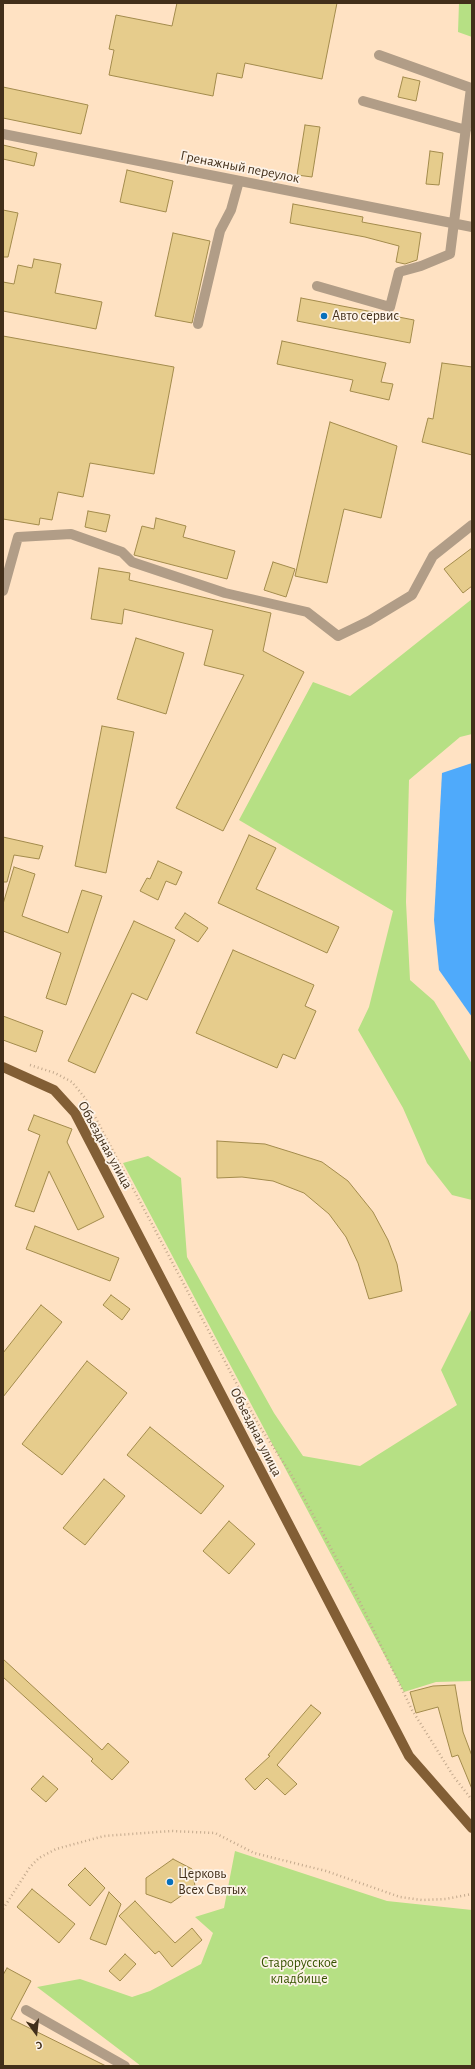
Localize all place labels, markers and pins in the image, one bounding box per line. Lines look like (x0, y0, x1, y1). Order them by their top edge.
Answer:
place label: Авто сервис (332, 308, 399, 324)
marker: Авто сервис (319, 311, 329, 321)
place label: Церковь Всех Святых (178, 1866, 247, 1898)
marker: Церковь Всех Святых (165, 1877, 175, 1887)

